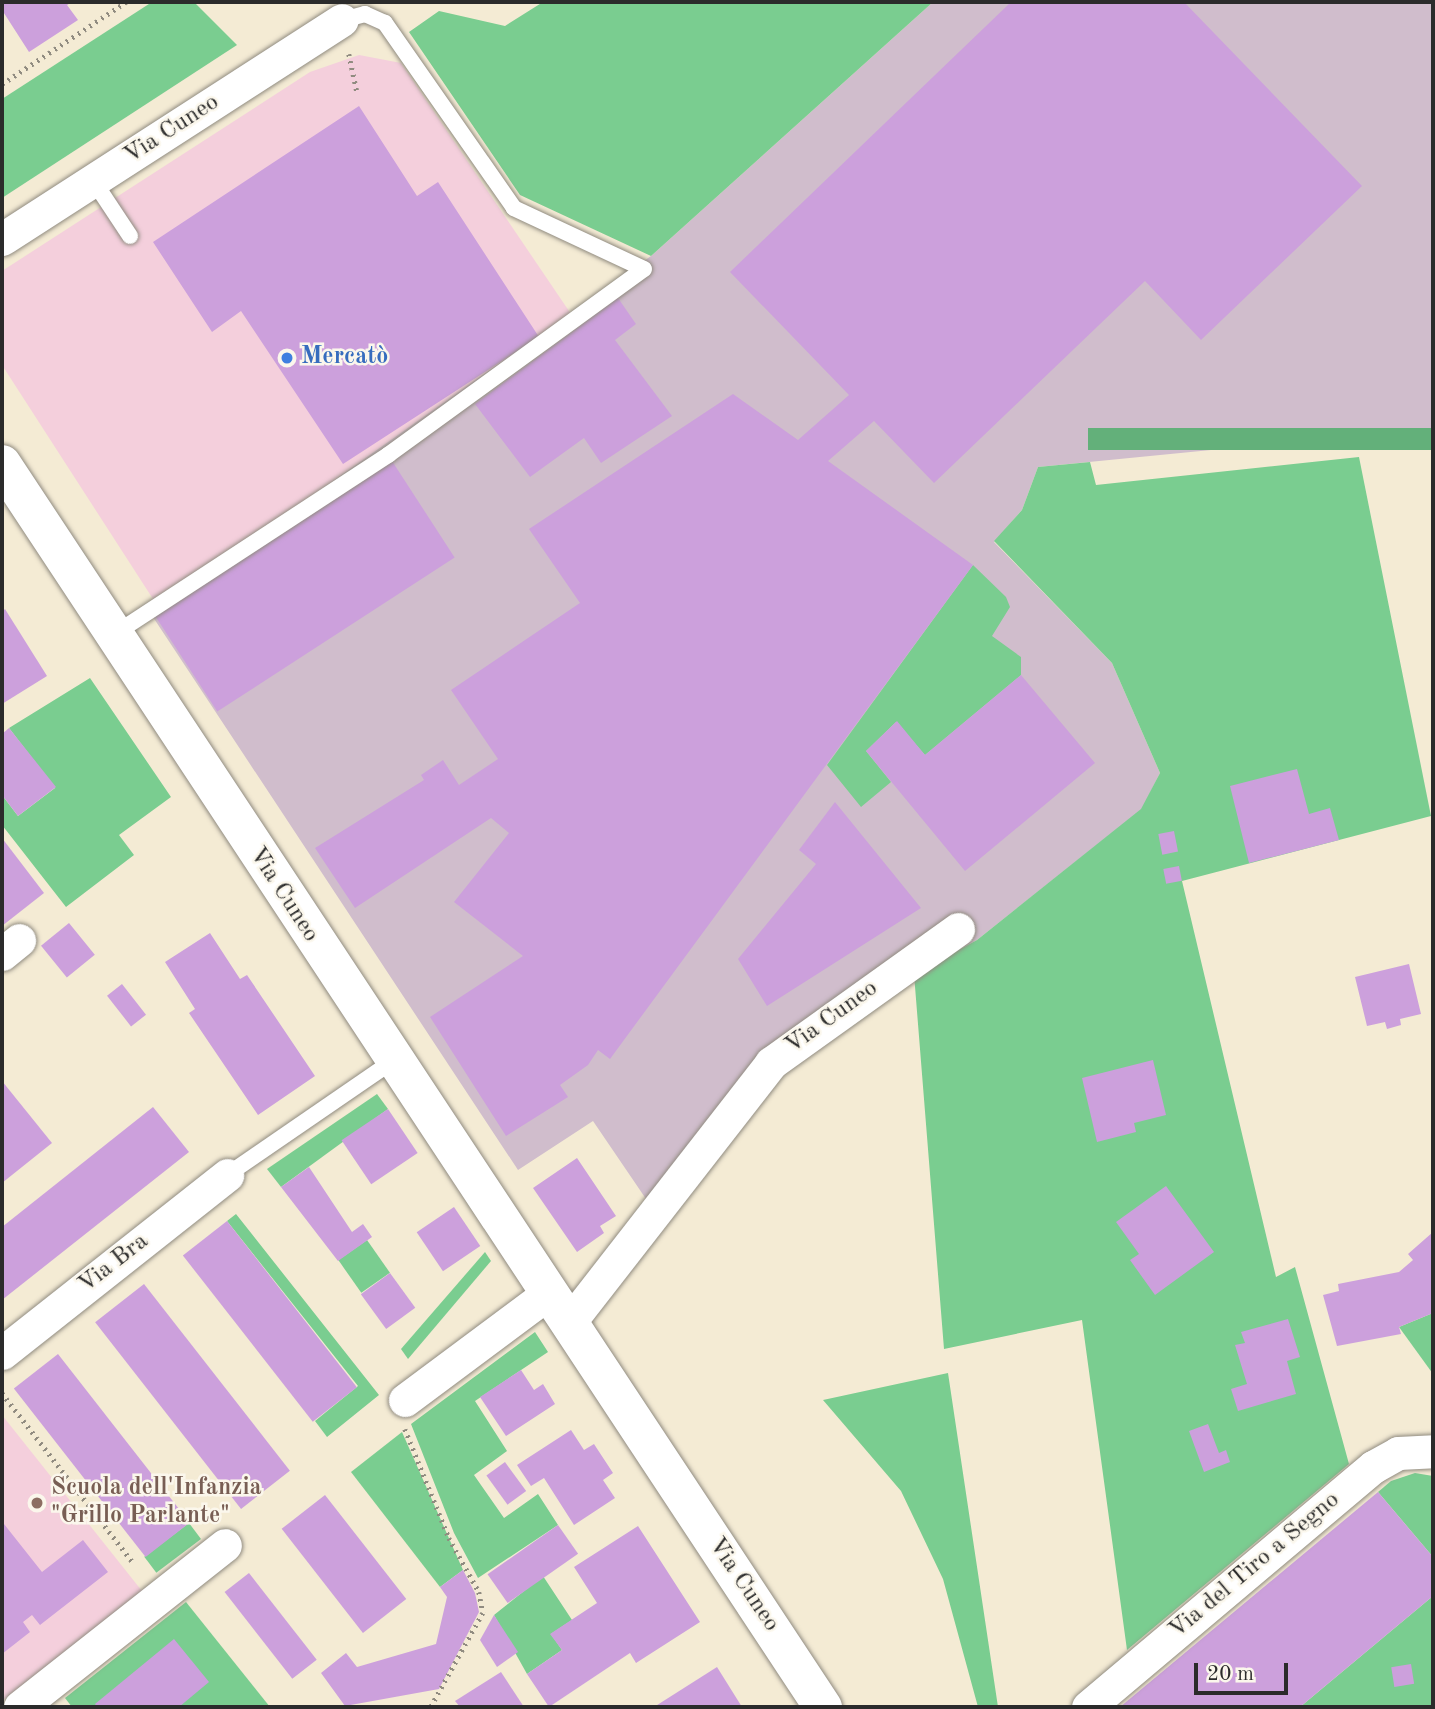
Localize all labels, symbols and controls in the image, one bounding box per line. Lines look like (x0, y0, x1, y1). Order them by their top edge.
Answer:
street label: Via Cuneo (119, 89, 225, 171)
place label: Mercatò (301, 344, 388, 372)
marker: Mercatò (279, 350, 295, 366)
street label: Via Cuneo (242, 842, 324, 948)
street label: Via Cuneo (780, 975, 884, 1061)
street label: Via Bra (73, 1228, 155, 1300)
place label: Scuola dell'Infanzia "Grillo Parlante" (51, 1475, 262, 1531)
street label: Via del Tiro a Segno (1164, 1486, 1346, 1646)
marker: Scuola dell'Infanzia "Grillo Parlante" (29, 1495, 45, 1511)
street label: Via Cuneo (701, 1532, 785, 1638)
scale bar (1197, 1650, 1292, 1694)
text: 20 m (1207, 1664, 1254, 1685)

